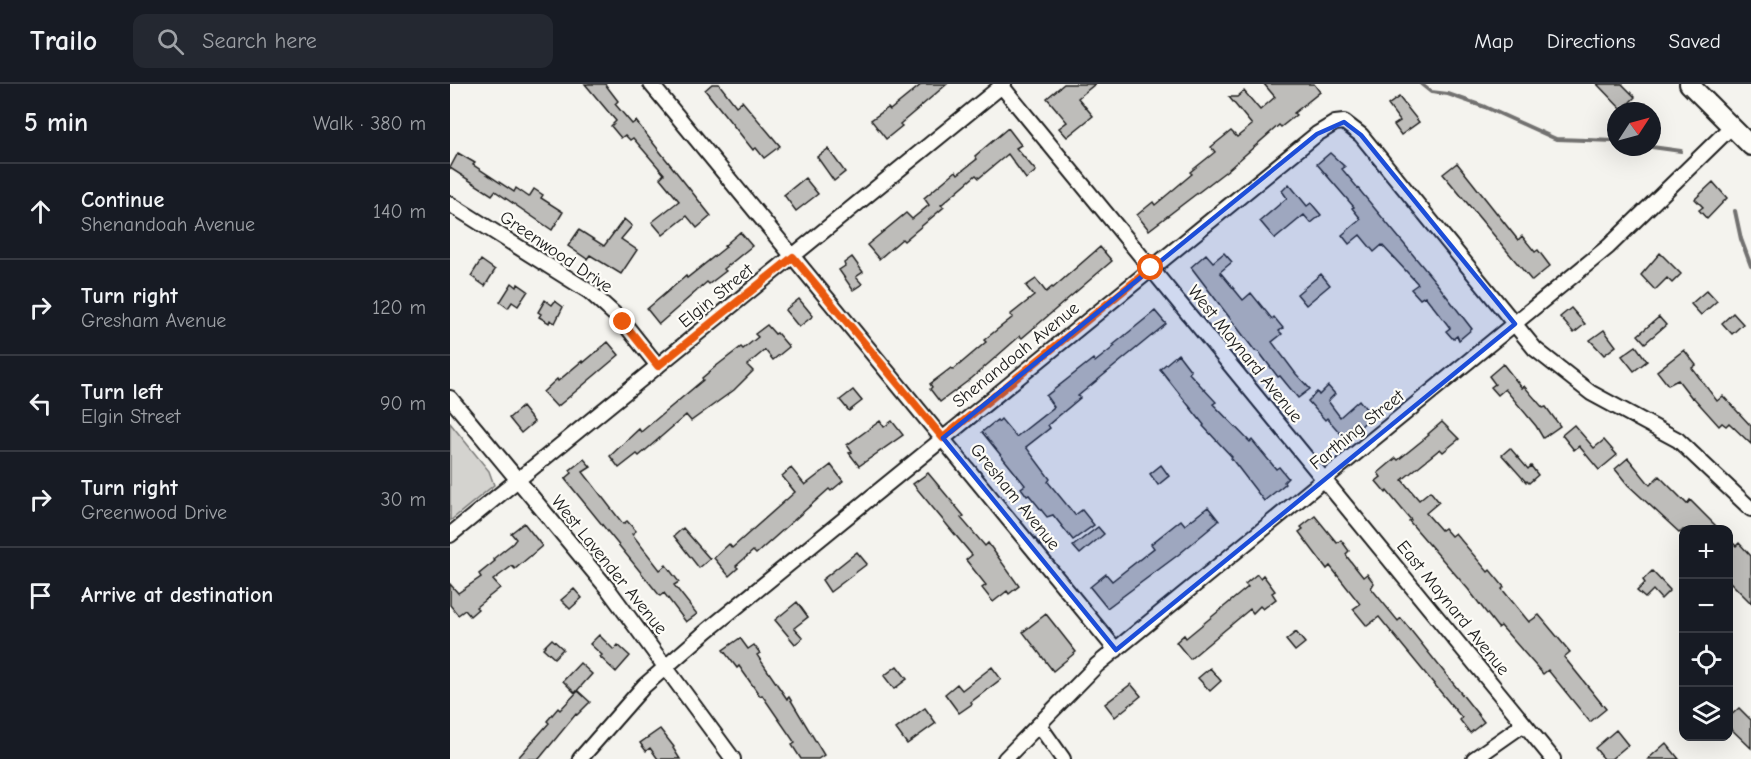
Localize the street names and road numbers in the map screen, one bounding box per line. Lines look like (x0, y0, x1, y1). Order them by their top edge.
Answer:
street label: Greenwood Drive (496, 207, 616, 297)
street label: Elgin Street (675, 259, 758, 332)
street label: West Maynard Avenue (1183, 281, 1307, 427)
street label: Shenandoah Avenue (949, 298, 1083, 412)
street label: Farthing Street (1306, 385, 1409, 474)
street label: Gresham Avenue (966, 440, 1064, 554)
street label: West Lavender Avenue (546, 491, 672, 639)
street label: East Maynard Avenue (1392, 536, 1514, 680)

